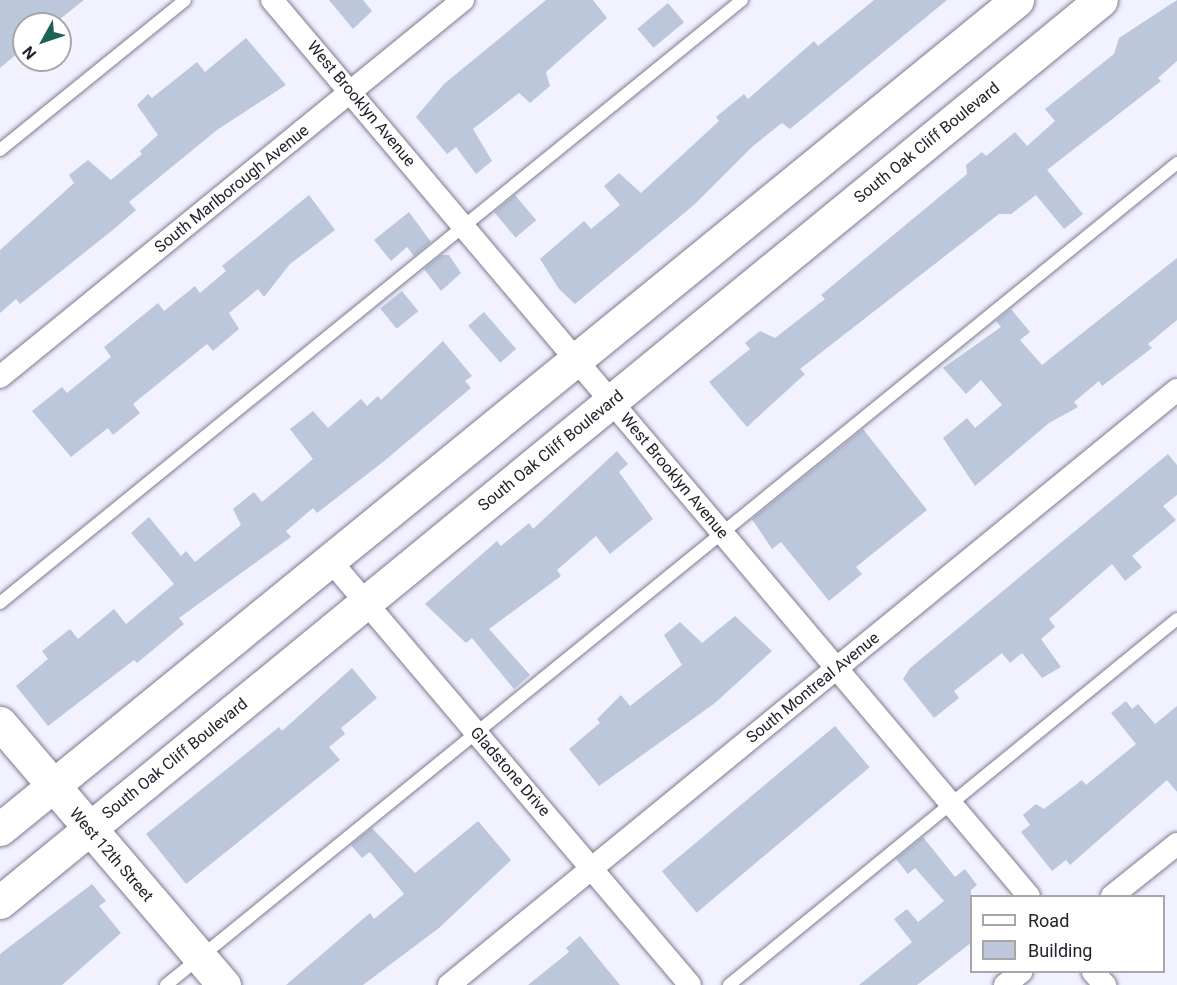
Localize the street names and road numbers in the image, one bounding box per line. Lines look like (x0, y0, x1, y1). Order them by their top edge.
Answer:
street label: West Brooklyn Avenue (303, 37, 419, 171)
street label: South Oak Cliff Boulevard (850, 78, 1004, 208)
street label: South Marlborough Avenue (151, 121, 313, 257)
street label: South Oak Cliff Boulevard (474, 386, 628, 516)
street label: West Brooklyn Avenue (616, 409, 732, 543)
street label: South Montreal Avenue (743, 629, 883, 747)
street label: South Oak Cliff Boulevard (98, 694, 252, 824)
street label: Gladstone Drive (466, 723, 554, 821)
street label: West 12th Street (65, 804, 157, 906)

